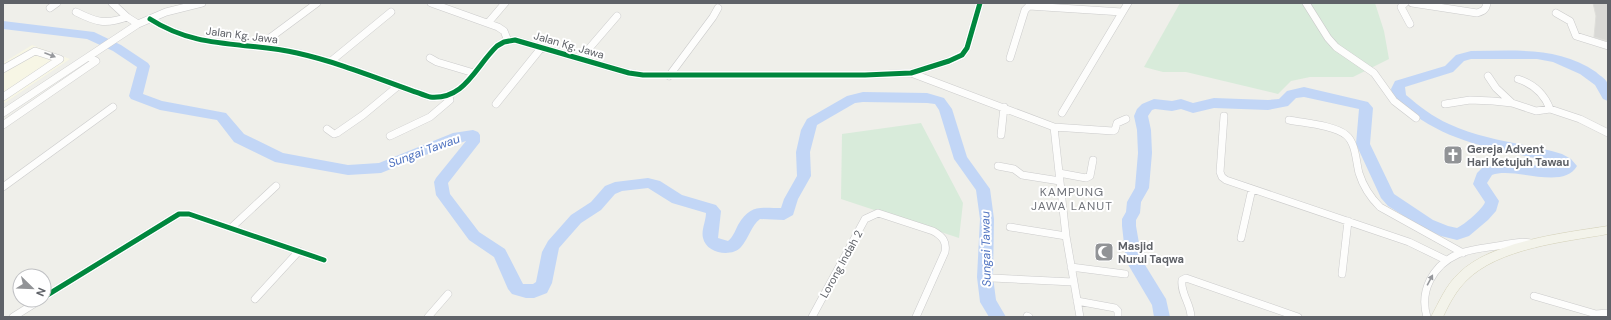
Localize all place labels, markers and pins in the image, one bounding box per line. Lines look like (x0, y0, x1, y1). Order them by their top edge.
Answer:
place label: Gereja Advent Hari Ketujuh Tawau (1467, 142, 1570, 169)
church icon: Gereja Advent Hari Ketujuh Tawau (1442, 144, 1464, 166)
place label: Masjid Nurul Taqwa (1118, 239, 1184, 266)
mosque icon: Masjid Nurul Taqwa (1093, 241, 1115, 263)

